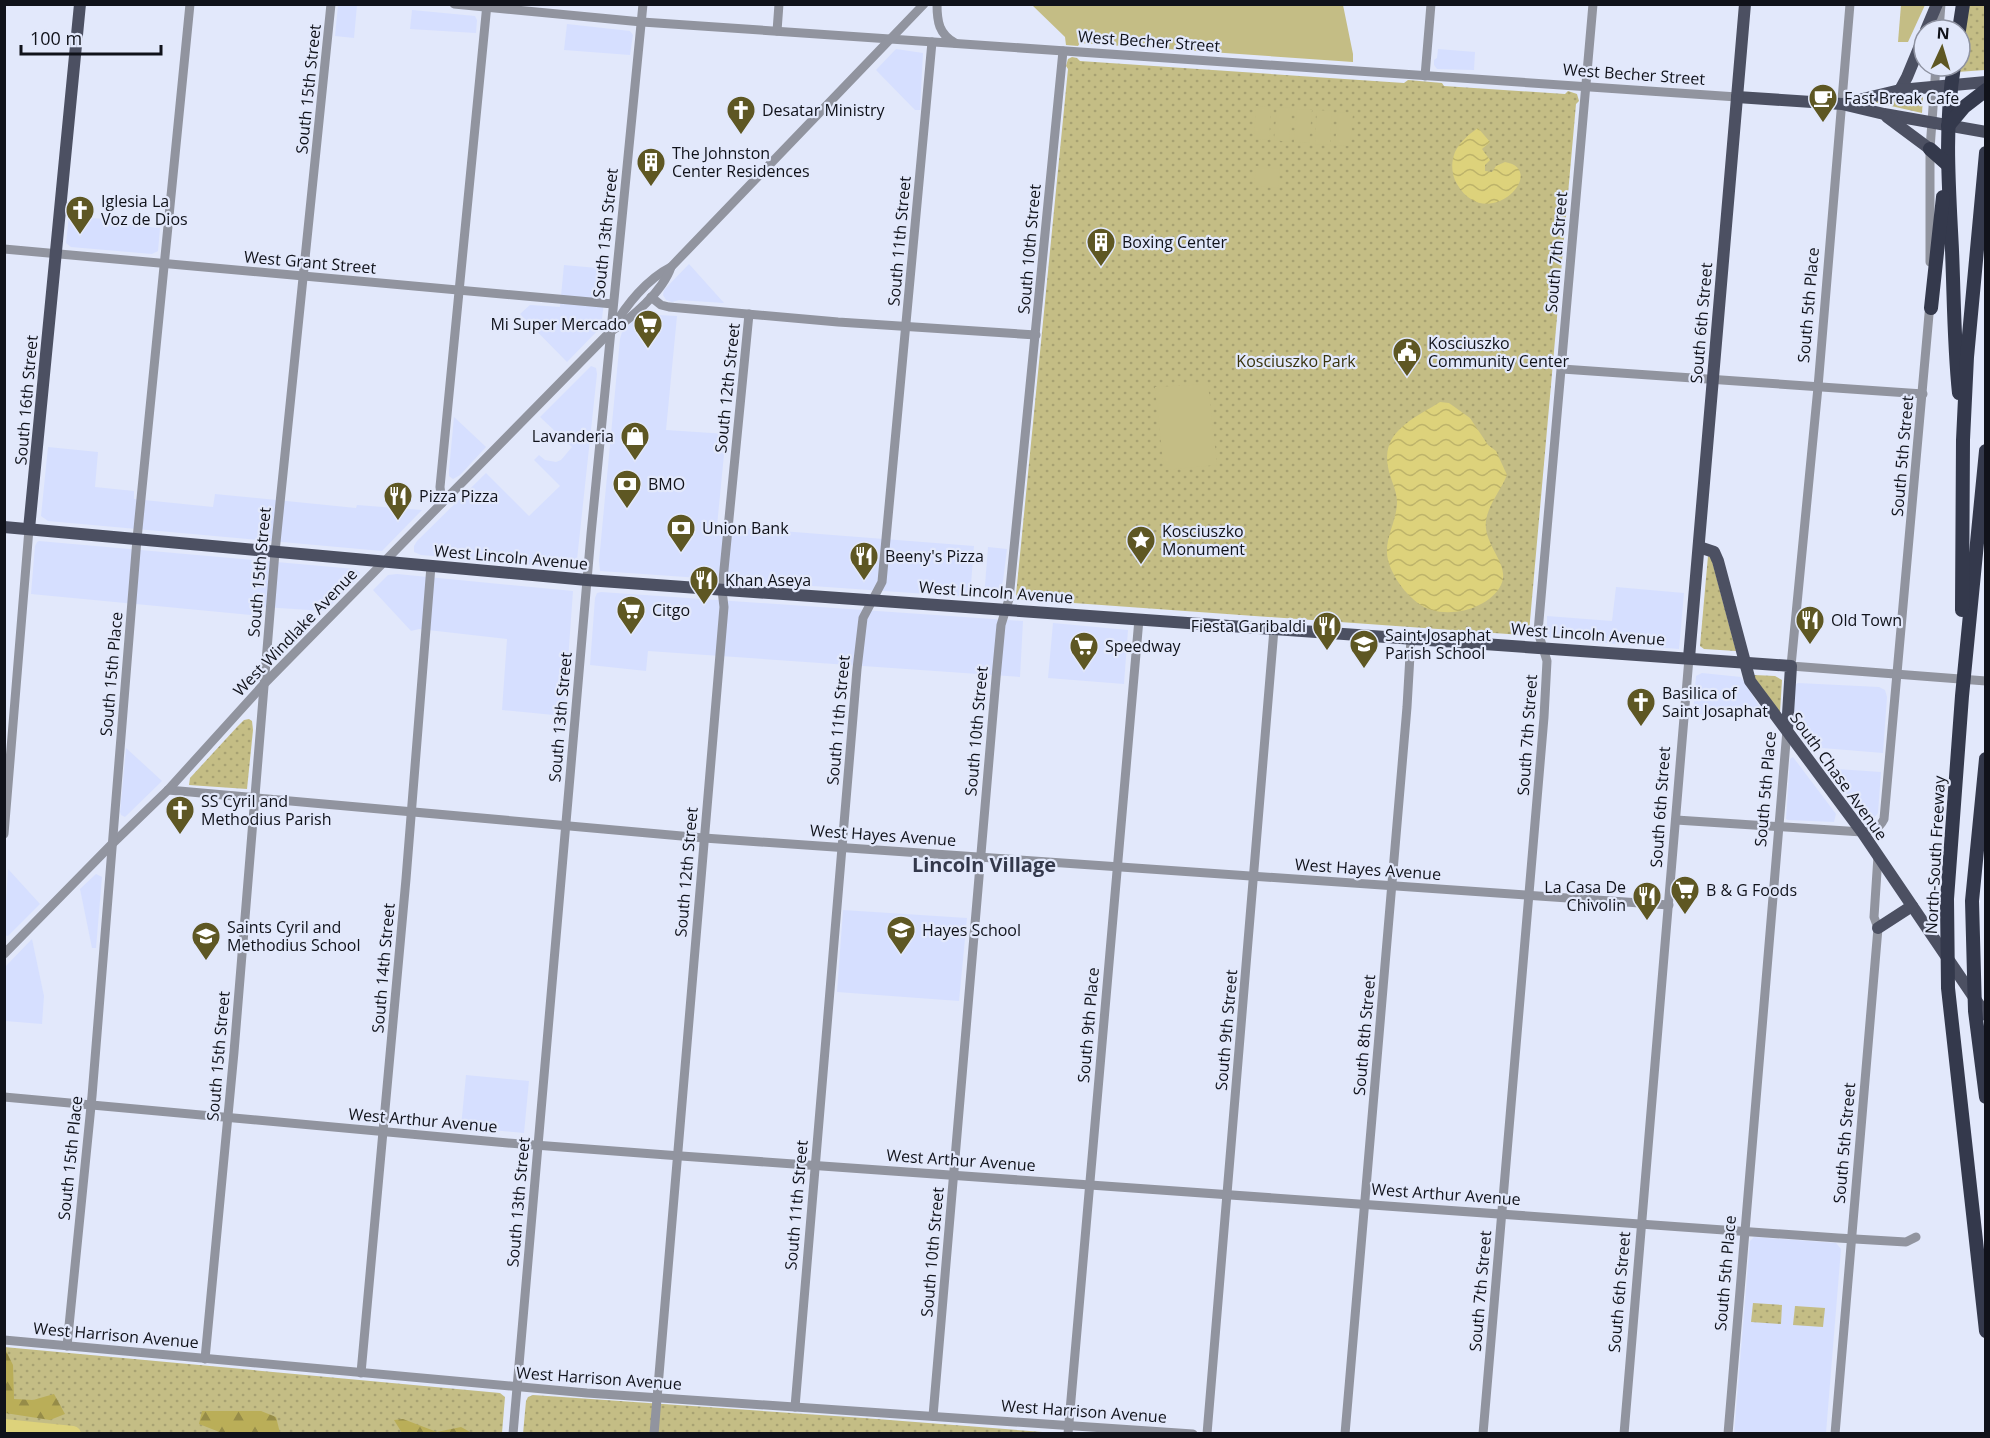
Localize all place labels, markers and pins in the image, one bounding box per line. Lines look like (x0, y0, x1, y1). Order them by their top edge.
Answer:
cafe icon: Fast Break Cafe (1807, 82, 1839, 124)
place label: Fast Break Cafe (1844, 87, 1959, 109)
church icon: Desatar Ministry (725, 94, 757, 136)
place label: Desatar Ministry (762, 99, 886, 121)
place label: The Johnston Center Residences (672, 142, 810, 182)
building icon: The Johnston Center Residences (635, 146, 667, 188)
place label: Iglesia La Voz de Dios (101, 190, 188, 230)
church icon: Iglesia La Voz de Dios (64, 194, 96, 236)
building icon: Boxing Center (1085, 226, 1117, 268)
place label: Boxing Center (1122, 231, 1228, 253)
supermarket icon: Mi Super Mercado (632, 308, 664, 350)
place label: Mi Super Mercado (490, 313, 627, 335)
place label: Kosciuszko Community Center (1428, 332, 1569, 372)
public building icon: Kosciuszko Community Center (1391, 336, 1423, 378)
shop icon: Lavanderia (619, 420, 651, 462)
place label: Lavanderia (532, 425, 614, 447)
bank icon: BMO (611, 468, 643, 510)
place label: BMO (648, 473, 685, 495)
restaurant icon: Pizza Pizza (382, 480, 414, 522)
place label: Pizza Pizza (419, 485, 498, 507)
bank icon: Union Bank (665, 512, 697, 554)
place label: Union Bank (702, 517, 789, 539)
place label: Kosciuszko Monument (1162, 520, 1245, 560)
place icon: Kosciuszko Monument (1125, 524, 1157, 566)
restaurant icon: Beeny's Pizza (848, 540, 880, 582)
place label: Beeny's Pizza (885, 545, 984, 567)
restaurant icon: Khan Aseya (688, 564, 720, 606)
place label: Khan Aseya (725, 569, 811, 591)
supermarket icon: Citgo (615, 594, 647, 636)
place label: Citgo (652, 599, 690, 621)
restaurant icon: Old Town (1794, 604, 1826, 646)
place label: Old Town (1831, 609, 1902, 631)
restaurant icon: Fiesta Garibaldi (1311, 610, 1343, 652)
place label: Fiesta Garibaldi (1191, 615, 1306, 637)
place label: Saint Josaphat Parish School (1385, 624, 1491, 664)
school or university icon: Saint Josaphat Parish School (1348, 628, 1380, 670)
supermarket icon: Speedway (1068, 630, 1100, 672)
place label: Speedway (1105, 635, 1182, 657)
place label: Basilica of Saint Josaphat (1662, 682, 1768, 722)
church icon: Basilica of Saint Josaphat (1625, 686, 1657, 728)
place label: SS Cyril and Methodius Parish (201, 790, 331, 830)
church icon: SS Cyril and Methodius Parish (164, 794, 196, 836)
supermarket icon: B & G Foods (1669, 874, 1701, 916)
place label: La Casa De Chivolin (1544, 876, 1626, 916)
place label: B & G Foods (1706, 879, 1797, 901)
restaurant icon: La Casa De Chivolin (1631, 880, 1663, 922)
school or university icon: Hayes School (885, 914, 917, 956)
place label: Saints Cyril and Methodius School (227, 916, 360, 956)
place label: Hayes School (922, 919, 1021, 941)
school or university icon: Saints Cyril and Methodius School (190, 920, 222, 962)

